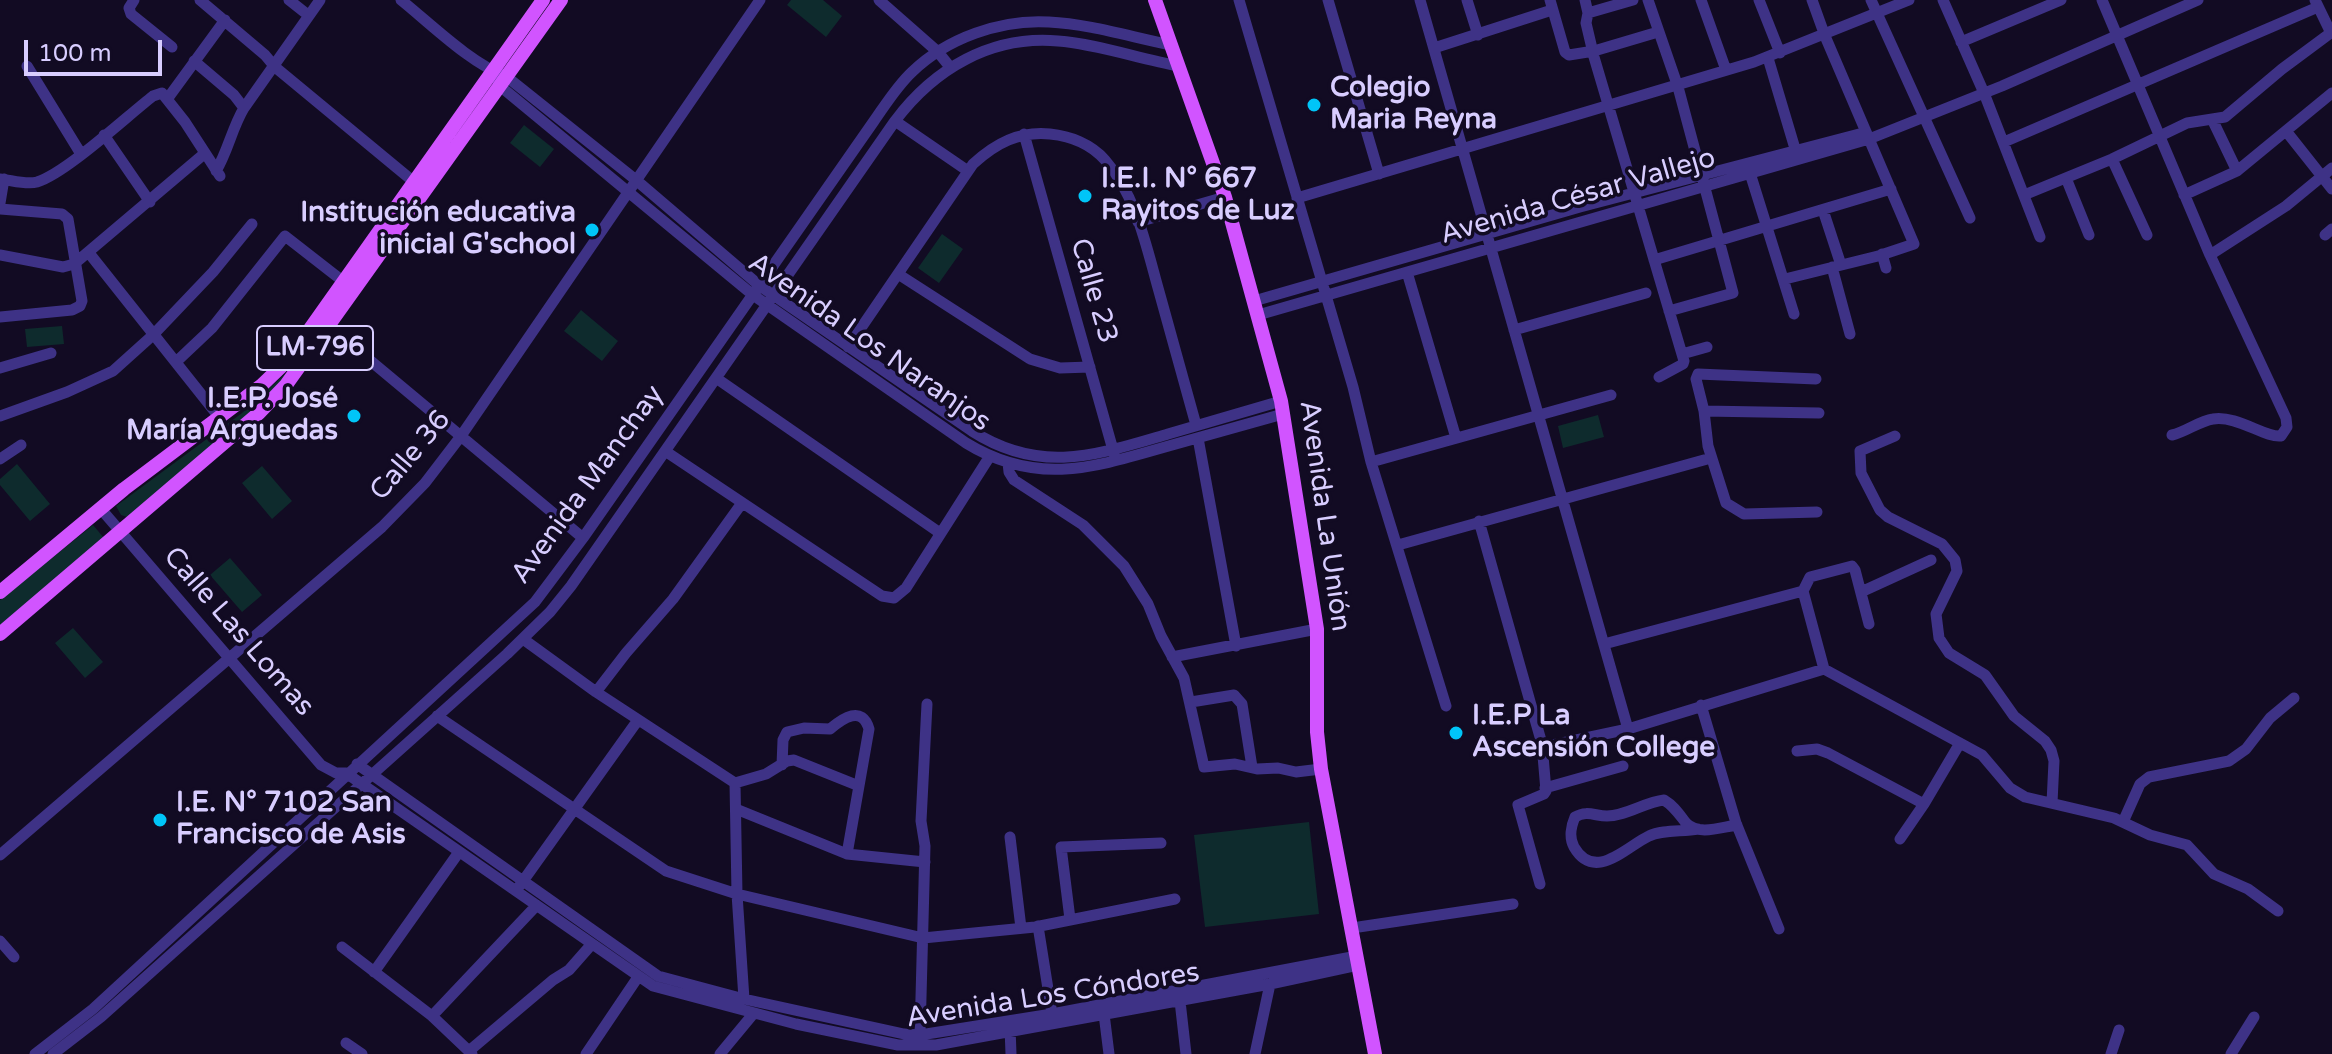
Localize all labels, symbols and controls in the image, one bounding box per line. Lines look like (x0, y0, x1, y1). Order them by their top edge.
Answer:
scale bar (28, 24, 166, 74)
text: 100 m (38, 39, 112, 68)
place label: Colegio Maria Reyna (1330, 72, 1497, 138)
marker: Colegio Maria Reyna (1305, 96, 1323, 114)
street label: Avenida César Vallejo (1437, 142, 1719, 252)
place label: I.E.I. N° 667 Rayitos de Luz (1101, 163, 1295, 229)
marker: I.E.I. N° 667 Rayitos de Luz (1076, 187, 1094, 205)
place label: Institución educativa inicial G'school (300, 197, 576, 263)
marker: Institución educativa inicial G'school (583, 221, 601, 239)
street label: Calle 23 (1062, 235, 1124, 347)
street label: Avenida Los Naranjos (741, 247, 997, 439)
road number: LM-796 (257, 326, 373, 370)
street label: Avenida Manchay (505, 379, 671, 591)
place label: I.E.P. José María Arguedas (126, 383, 338, 449)
street label: Avenida La Unión (1291, 398, 1357, 634)
street label: Calle 36 (364, 404, 458, 508)
marker: I.E.P. José María Arguedas (345, 407, 363, 425)
street label: Calle Las Lomas (155, 541, 321, 723)
place label: I.E.P La Ascensión College (1472, 700, 1715, 766)
marker: I.E.P La Ascensión College (1447, 724, 1465, 742)
place label: I.E. N° 7102 San Francisco de Asis (176, 787, 406, 853)
marker: I.E. N° 7102 San Francisco de Asis (151, 811, 169, 829)
street label: Avenida Los Cóndores (904, 956, 1202, 1036)

